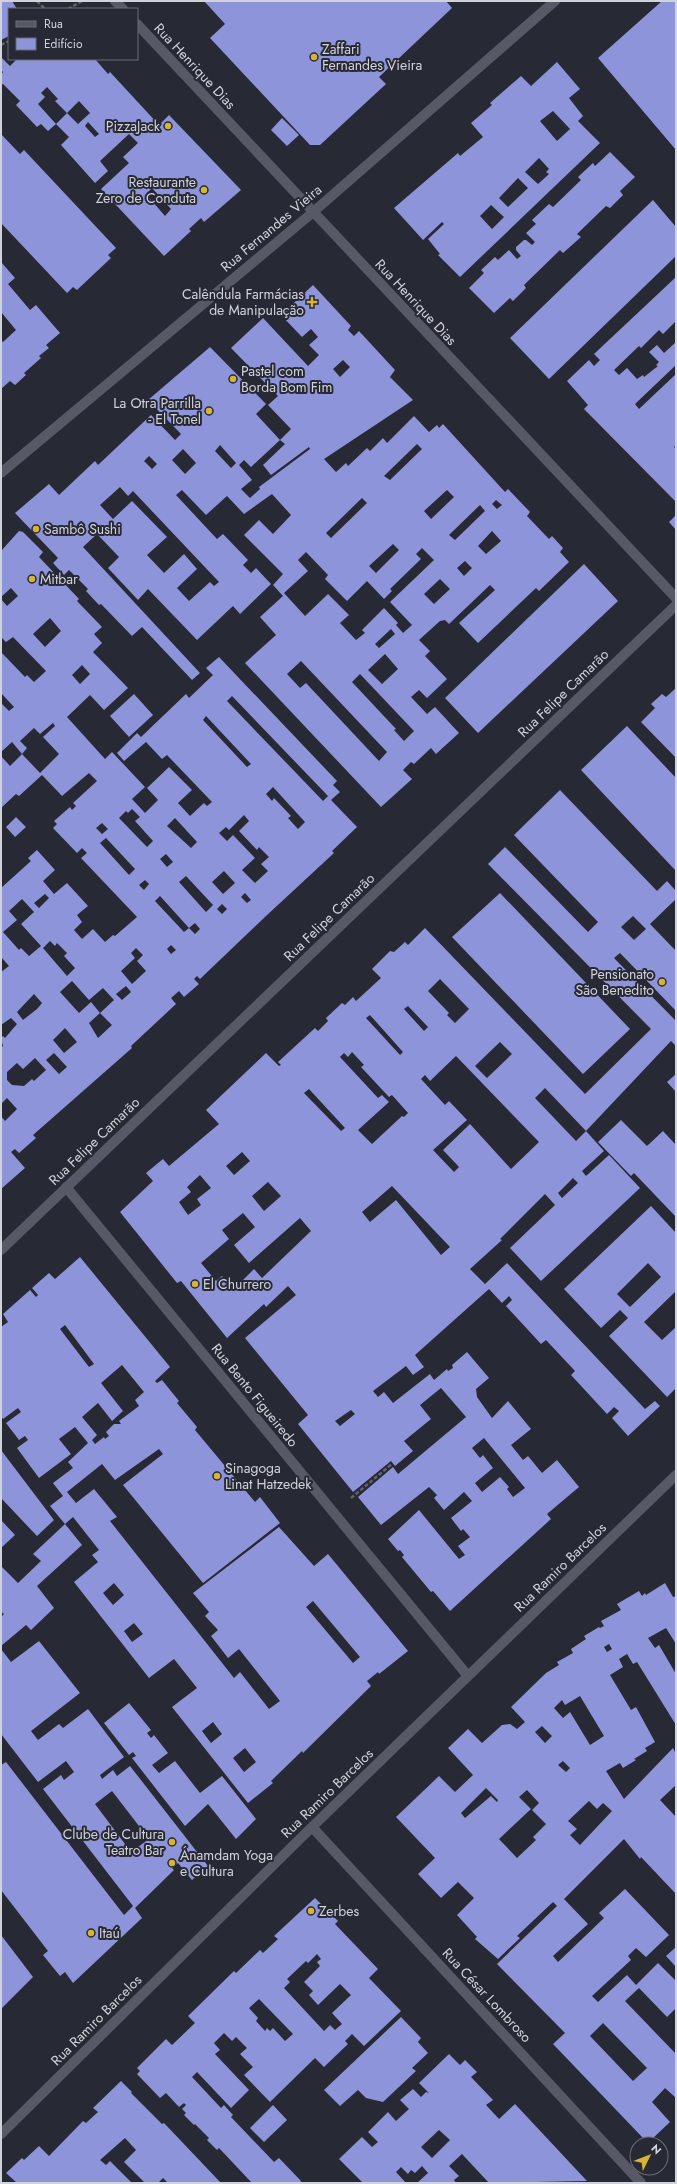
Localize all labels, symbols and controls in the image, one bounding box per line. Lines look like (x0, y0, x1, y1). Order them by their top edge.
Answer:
legend (8, 8, 138, 60)
text: Rua (44, 15, 63, 33)
street label: Rua Henrique Dias (150, 18, 241, 114)
text: Edifício (44, 35, 83, 53)
place label: Zaffari Fernandes Vieira (322, 39, 422, 75)
marker: Zaffari Fernandes Vieira (309, 52, 319, 62)
place label: PizzaJack (106, 116, 161, 136)
marker: PizzaJack (163, 121, 173, 131)
place label: Restaurante Zero de Conduta (96, 172, 196, 208)
street label: Rua Fernandes Vieira (216, 180, 326, 276)
marker: Restaurante Zero de Conduta (199, 185, 209, 195)
street label: Rua Henrique Dias (371, 254, 462, 350)
place label: Calêndula Farmácias de Manipulação (182, 284, 304, 320)
marker: Calêndula Farmácias de Manipulação (307, 297, 317, 307)
place label: Pastel com Borda Bom Fim (241, 361, 332, 397)
marker: Pastel com Borda Bom Fim (228, 374, 238, 384)
place label: La Otra Parrilla - El Tonel (113, 393, 201, 429)
marker: La Otra Parrilla - El Tonel (204, 406, 214, 416)
place label: Sambô Sushi (44, 519, 121, 539)
marker: Sambô Sushi (31, 524, 41, 534)
place label: Mitbar (40, 569, 78, 589)
marker: Mitbar (27, 574, 37, 584)
street label: Rua Felipe Camarão (513, 644, 613, 742)
street label: Rua Felipe Camarão (279, 868, 379, 966)
place label: Pensionato São Benedito (575, 964, 654, 1000)
marker: Pensionato São Benedito (657, 977, 667, 987)
street label: Rua Felipe Camarão (44, 1092, 144, 1190)
place label: El Churrero (203, 1274, 272, 1294)
marker: El Churrero (190, 1279, 200, 1289)
street label: Rua Bento Figueiredo (207, 1339, 303, 1451)
place label: Sinagoga Linat Hatzedek (225, 1458, 312, 1494)
marker: Sinagoga Linat Hatzedek (212, 1471, 222, 1481)
street label: Rua Ramiro Barcelos (509, 1517, 611, 1616)
street label: Rua Ramiro Barcelos (276, 1743, 378, 1842)
place label: Clube de Cultura Teatro Bar (63, 1824, 164, 1860)
marker: Clube de Cultura Teatro Bar (167, 1837, 177, 1847)
place label: Ánamdam Yoga e Cultura (180, 1845, 273, 1881)
marker: Ánamdam Yoga e Cultura (167, 1858, 177, 1868)
place label: Zerbes (319, 1901, 359, 1921)
marker: Zerbes (306, 1906, 316, 1916)
place label: Itaú (99, 1923, 120, 1943)
marker: Itaú (86, 1928, 96, 1938)
street label: Rua César Lombroso (438, 1943, 536, 2047)
street label: Rua Ramiro Barcelos (46, 1970, 146, 2070)
north arrow (629, 2136, 669, 2176)
text: N (647, 2141, 665, 2158)

